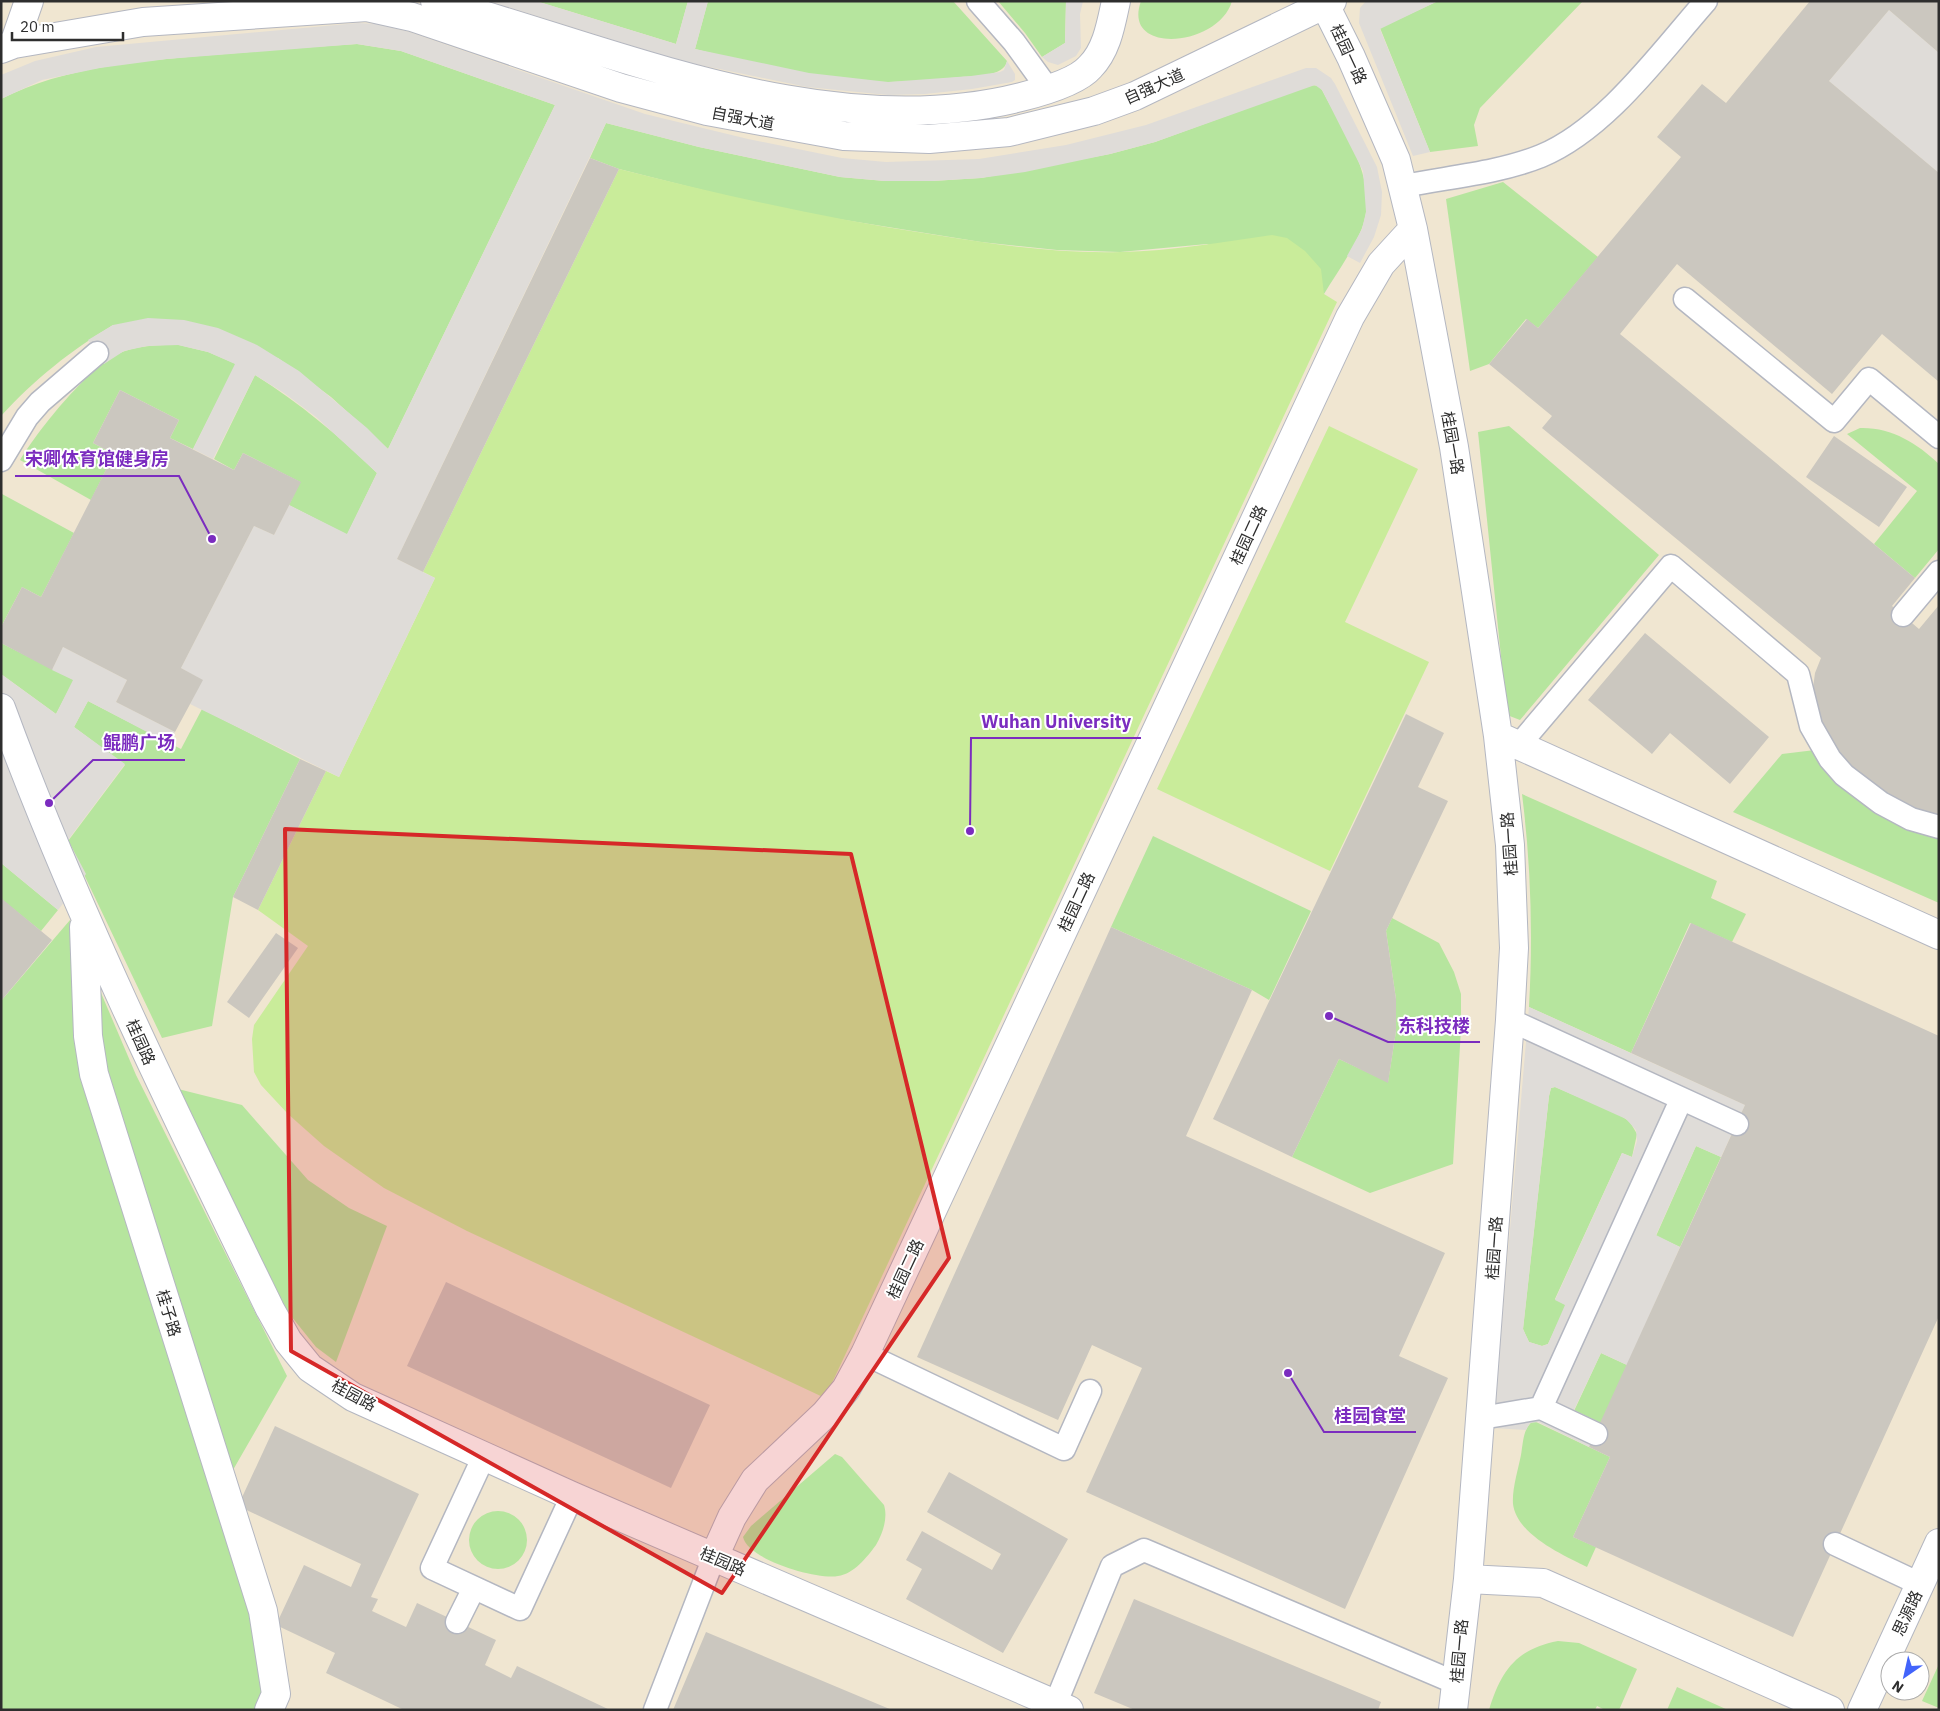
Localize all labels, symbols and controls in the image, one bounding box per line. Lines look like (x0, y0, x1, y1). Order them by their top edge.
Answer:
scale bar (12, 10, 124, 42)
text: 20 m (20, 17, 55, 36)
street label: 桂园一路 (1326, 21, 1372, 87)
street label: 自强大道 (1121, 64, 1187, 108)
street label: 自强大道 (710, 102, 776, 134)
street label: 桂园一路 (1438, 410, 1468, 476)
callout: 宋卿体育馆健身房 (15, 443, 179, 476)
text: 宋卿体育馆健身房 (25, 447, 169, 470)
street label: 桂园二路 (1225, 502, 1271, 568)
callout: Wuhan University (971, 705, 1141, 738)
text: Wuhan University (981, 710, 1131, 733)
callout: 鲲鹏广场 (93, 727, 185, 760)
text: 鲲鹏广场 (103, 731, 175, 754)
street label: 桂园一路 (1497, 811, 1521, 877)
street label: 桂园二路 (1053, 869, 1099, 935)
callout: 东科技楼 (1388, 1009, 1480, 1042)
text: 东科技楼 (1398, 1014, 1470, 1037)
street label: 桂园路 (122, 1016, 160, 1068)
street label: 桂园一路 (1482, 1215, 1506, 1281)
street label: 桂园二路 (882, 1236, 928, 1302)
street label: 桂子路 (152, 1287, 186, 1339)
street label: 桂园路 (328, 1375, 380, 1415)
callout: 桂园食堂 (1324, 1399, 1416, 1432)
text: 桂园食堂 (1334, 1404, 1406, 1427)
street label: 桂园路 (697, 1542, 749, 1580)
street label: 思源路 (1888, 1587, 1926, 1639)
street label: 桂园一路 (1446, 1618, 1472, 1684)
north arrow (1880, 1651, 1930, 1701)
text: N (1888, 1676, 1907, 1697)

